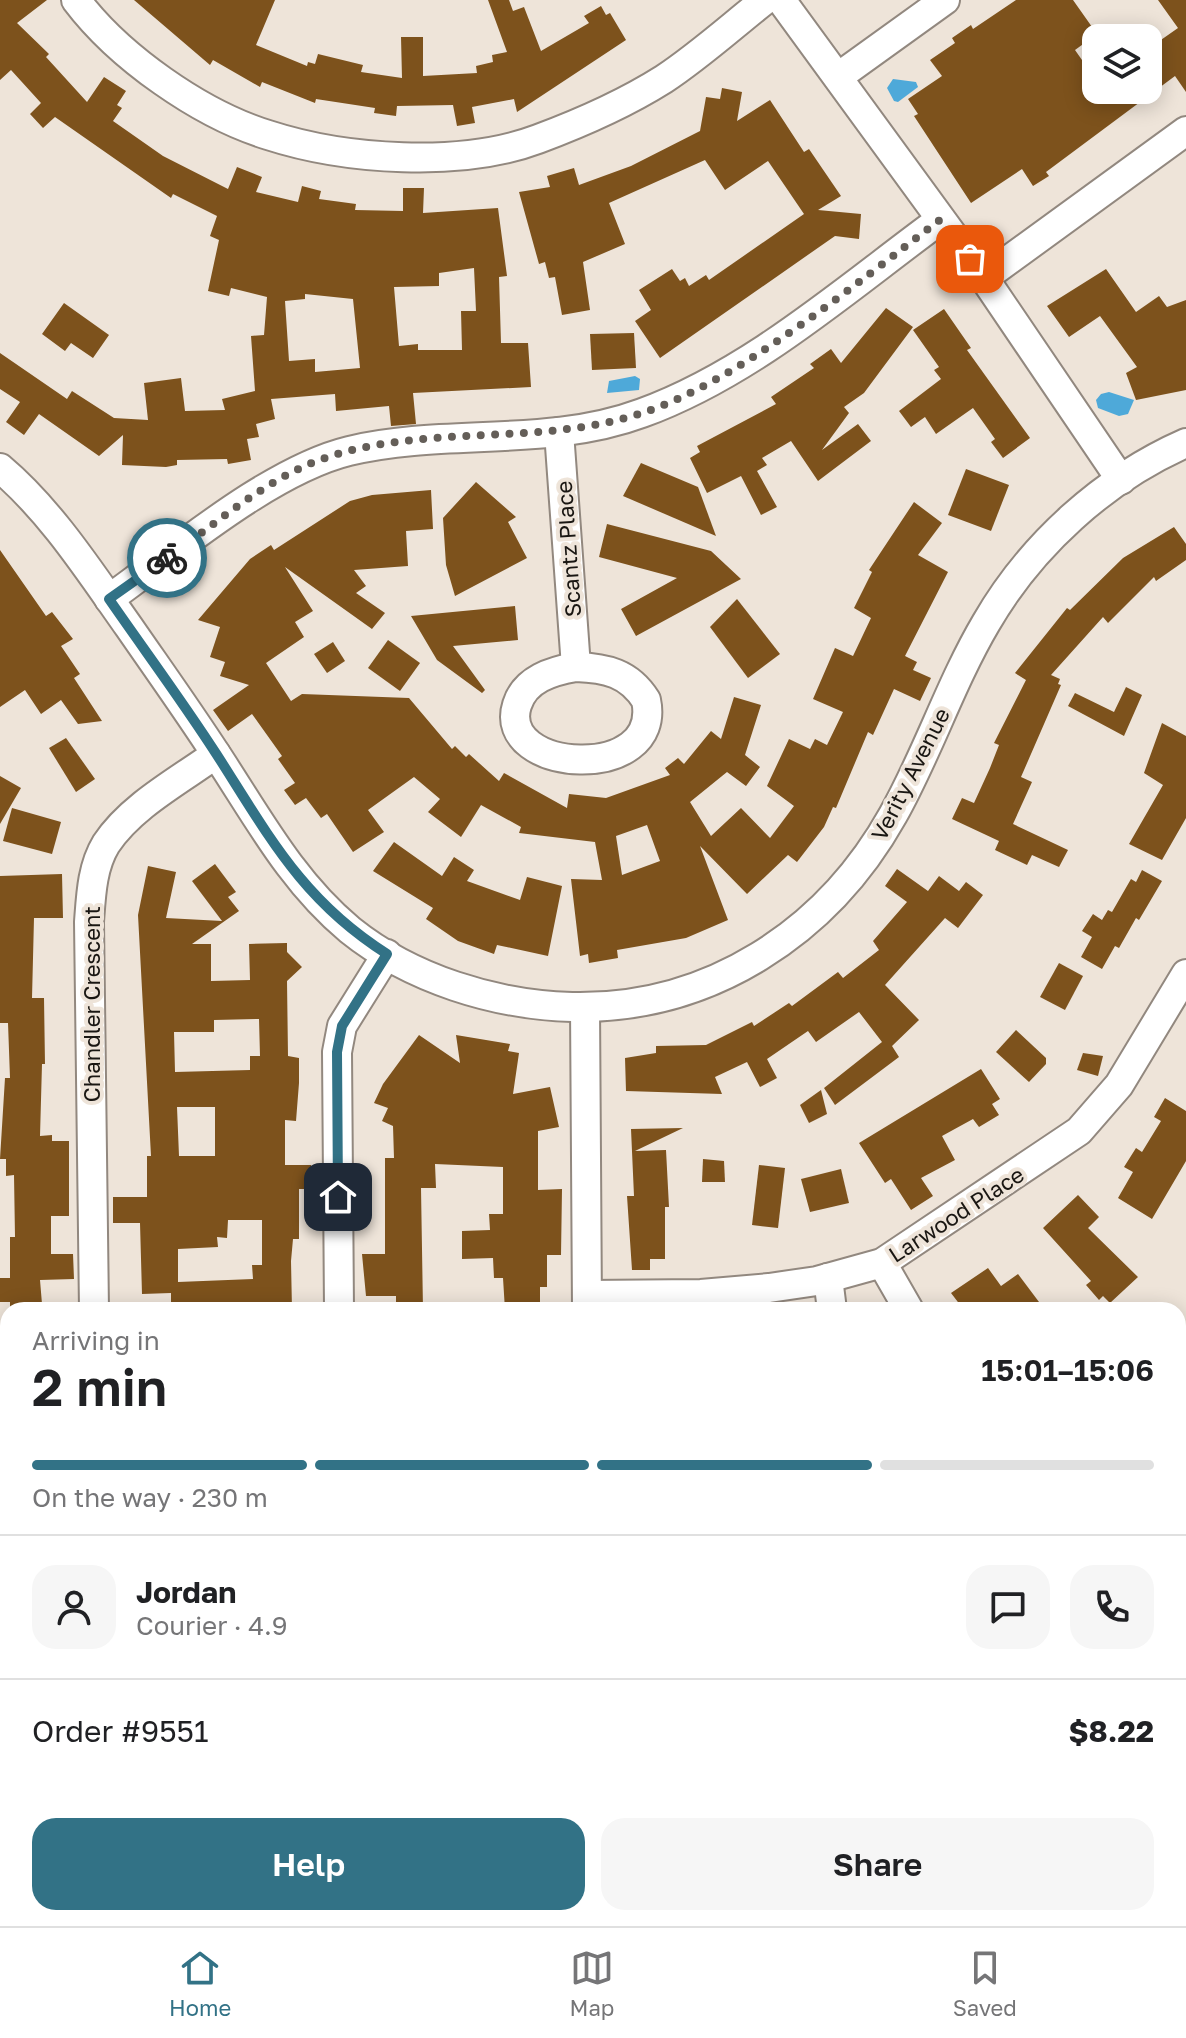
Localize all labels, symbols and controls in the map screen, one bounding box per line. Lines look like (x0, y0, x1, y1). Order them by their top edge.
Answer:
map controls (1082, 24, 1162, 104)
button: layers (1082, 24, 1162, 104)
pin (936, 225, 1004, 293)
icon: bag (948, 237, 992, 281)
street label: Scantz Place (550, 480, 586, 618)
courier (127, 518, 207, 598)
icon: bike (145, 536, 189, 580)
street label: Verity Avenue (865, 703, 955, 845)
street label: Chandler Crescent (78, 906, 105, 1102)
street label: Larwood Place (883, 1160, 1029, 1268)
pin (304, 1163, 372, 1231)
icon: home (316, 1175, 360, 1219)
text: Arriving in (32, 1325, 160, 1356)
text: 15:01–15:06 (981, 1352, 1154, 1388)
text: 2 min (32, 1355, 167, 1417)
text: On the way · 230 m (32, 1482, 268, 1513)
button: person (32, 1565, 116, 1649)
button: chat (966, 1565, 1050, 1649)
button: phone (1070, 1565, 1154, 1649)
text: Jordan (136, 1574, 236, 1610)
text: Courier · 4.9 (136, 1610, 288, 1641)
text: Order #9551 (32, 1713, 209, 1749)
text: $8.22 (1069, 1713, 1154, 1749)
button: Help (32, 1818, 585, 1910)
button: Share (601, 1818, 1154, 1910)
tab: Home (169, 1946, 231, 2021)
tab: Map (570, 1946, 614, 2021)
tab: Saved (953, 1946, 1017, 2021)

